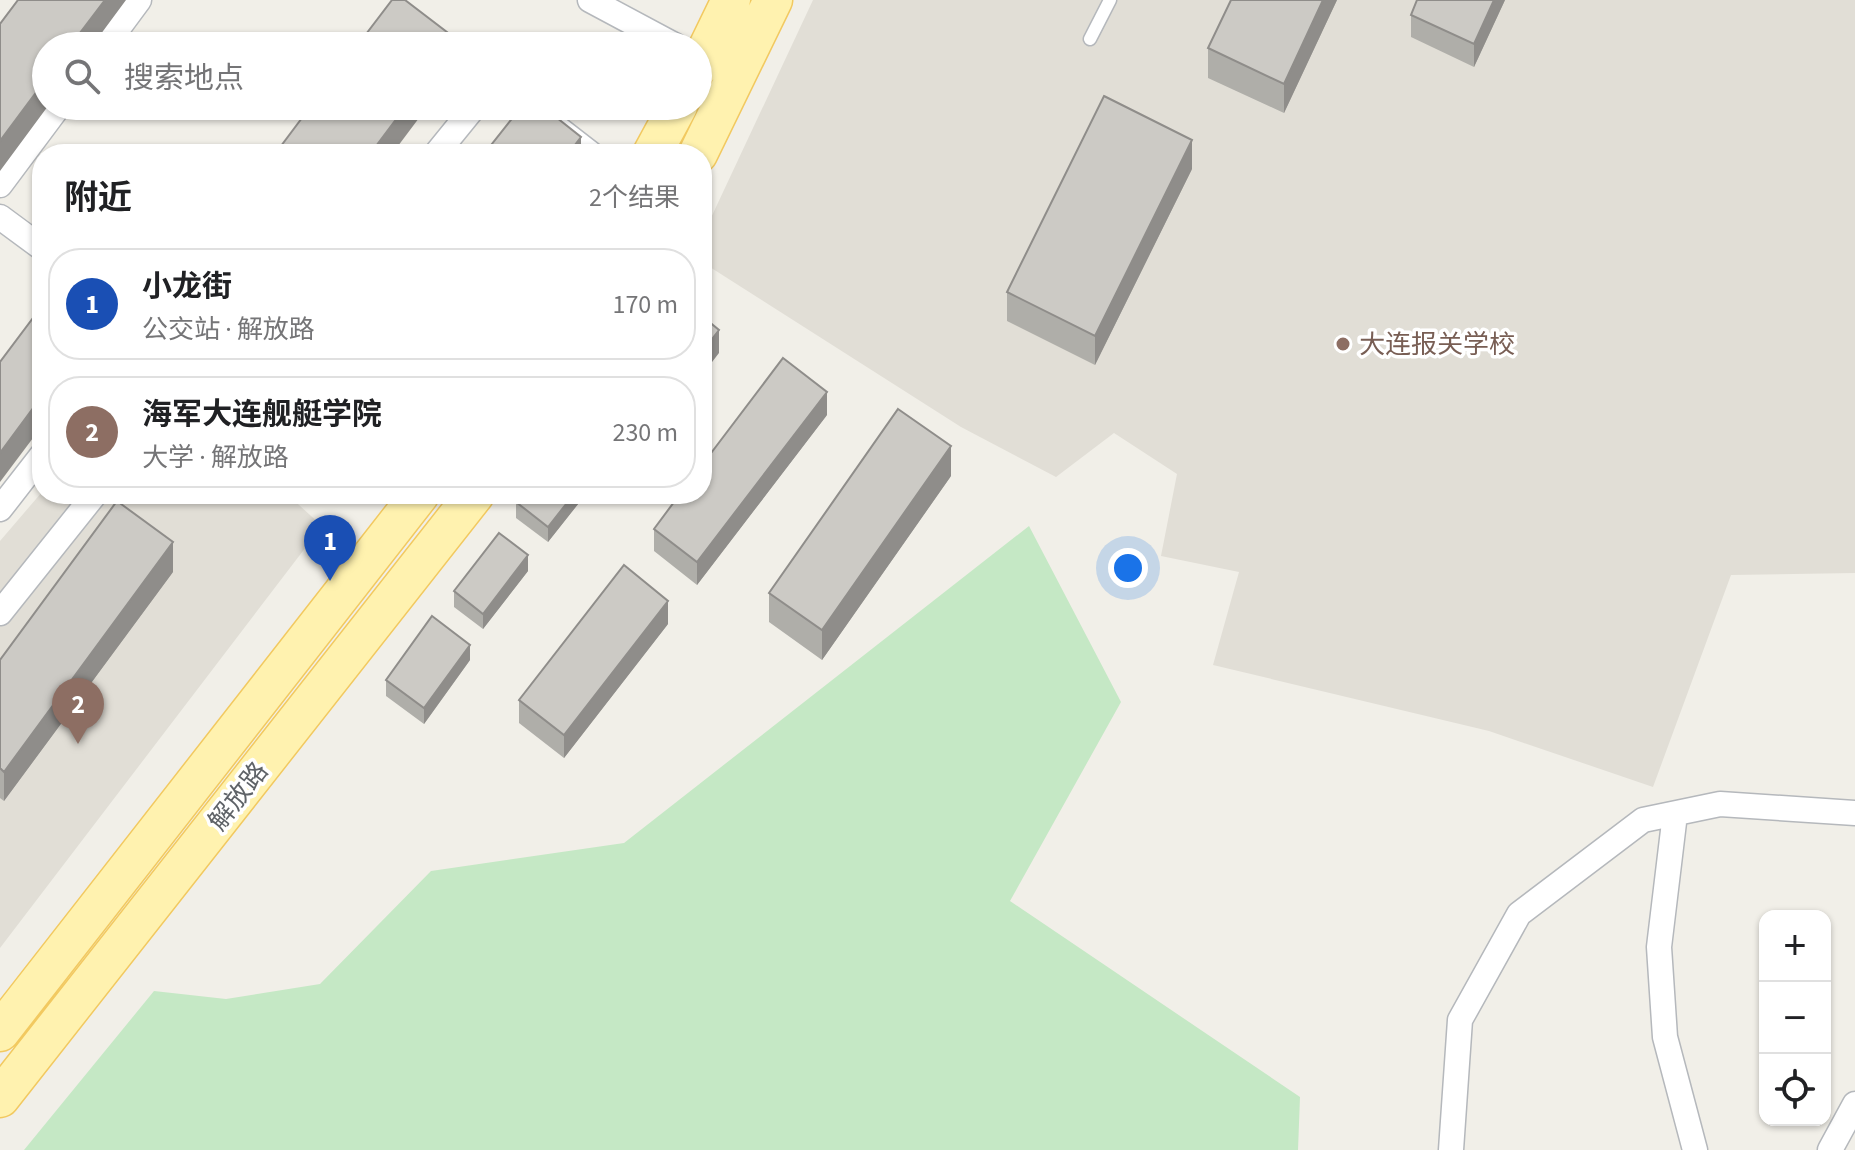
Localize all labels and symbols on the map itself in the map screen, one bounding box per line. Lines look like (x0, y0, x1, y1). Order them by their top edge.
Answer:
place label: 大连报关学校 (1359, 326, 1515, 363)
marker: 大连报关学校 (1334, 335, 1352, 353)
pin: 1 (304, 515, 356, 581)
your location (1108, 548, 1148, 588)
pin: 2 (52, 678, 104, 744)
street label: 解放路 (200, 754, 277, 838)

